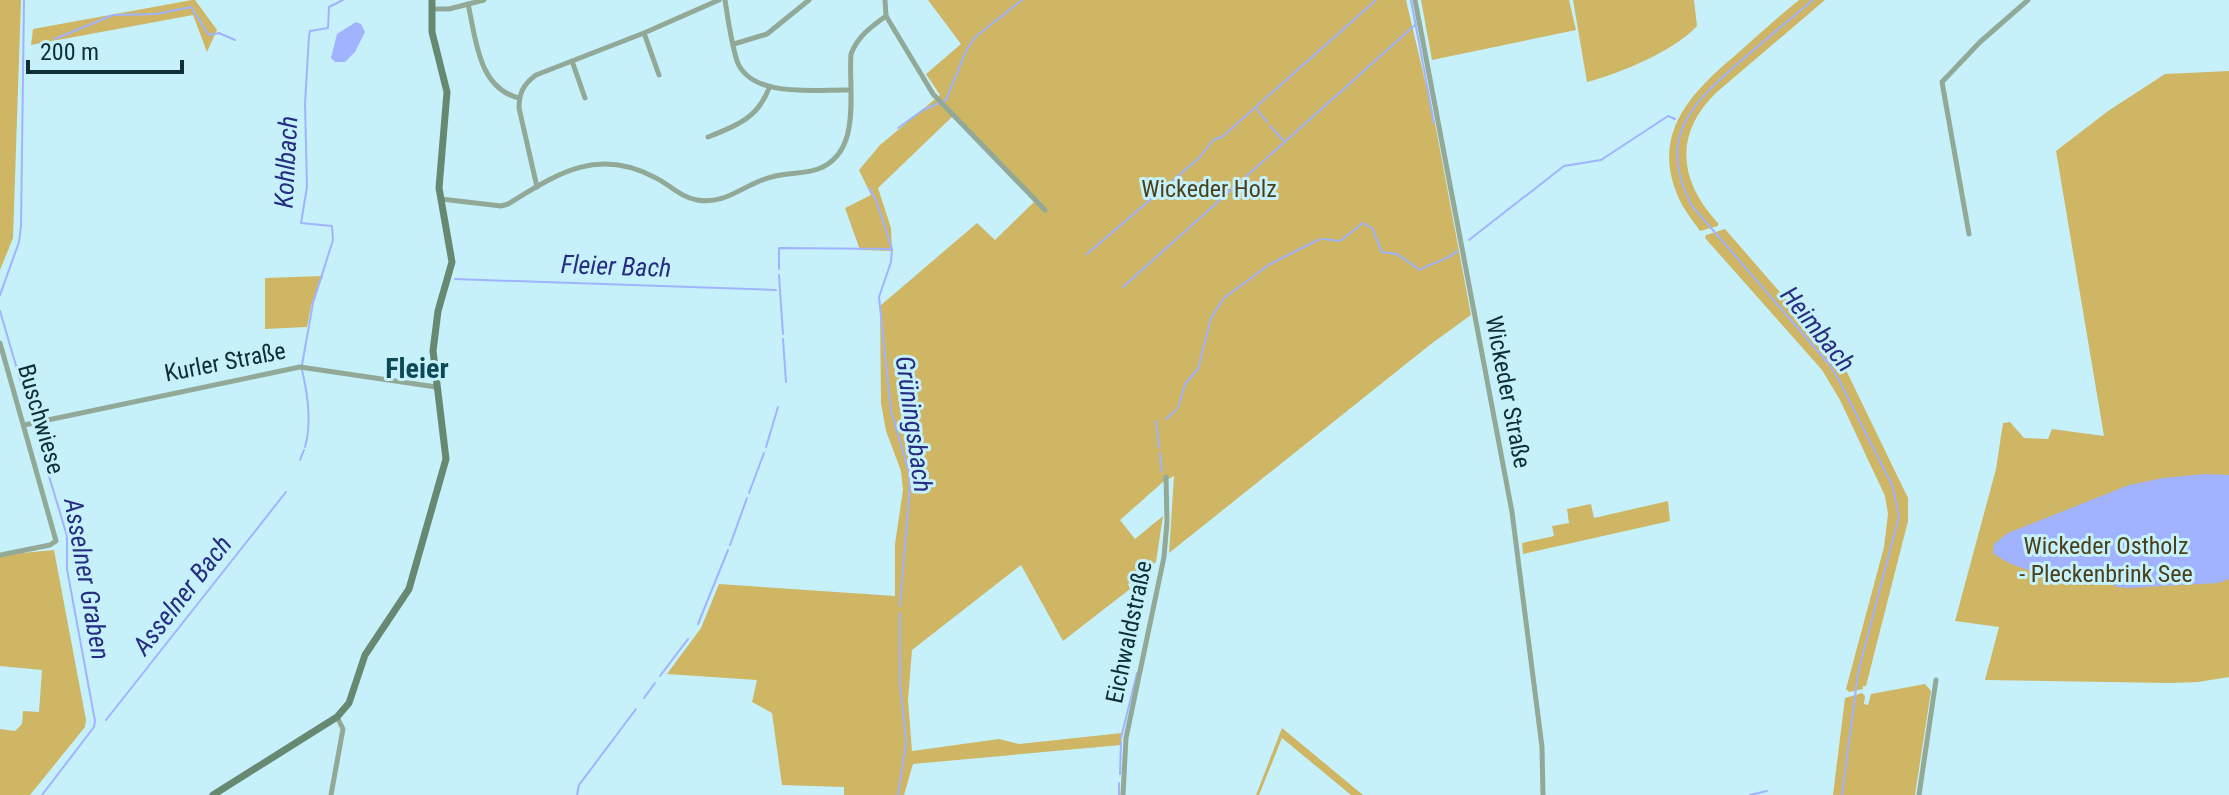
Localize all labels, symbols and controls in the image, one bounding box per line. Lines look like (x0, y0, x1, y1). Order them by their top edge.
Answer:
scale bar (28, 24, 182, 74)
text: 200 m (40, 38, 99, 66)
water label: Kohlbach (269, 115, 303, 209)
park label: Wickeder Holz (1141, 175, 1277, 203)
water label: Fleier Bach (560, 249, 672, 283)
water label: Heimbach (1775, 280, 1861, 378)
street label: Wickeder Straße (1480, 314, 1536, 470)
street label: Kurler Straße (162, 337, 288, 387)
district label: Fleier (385, 352, 449, 385)
water label: Grüningsbach (890, 354, 938, 494)
street label: Buschwiese (12, 361, 70, 477)
water label: Asselner Graben (58, 495, 116, 662)
water label: Asselner Bach (126, 530, 238, 661)
park label: Wickeder Ostholz - Pleckenbrink See (2019, 532, 2193, 588)
street label: Eichwaldstraße (1100, 558, 1158, 706)

